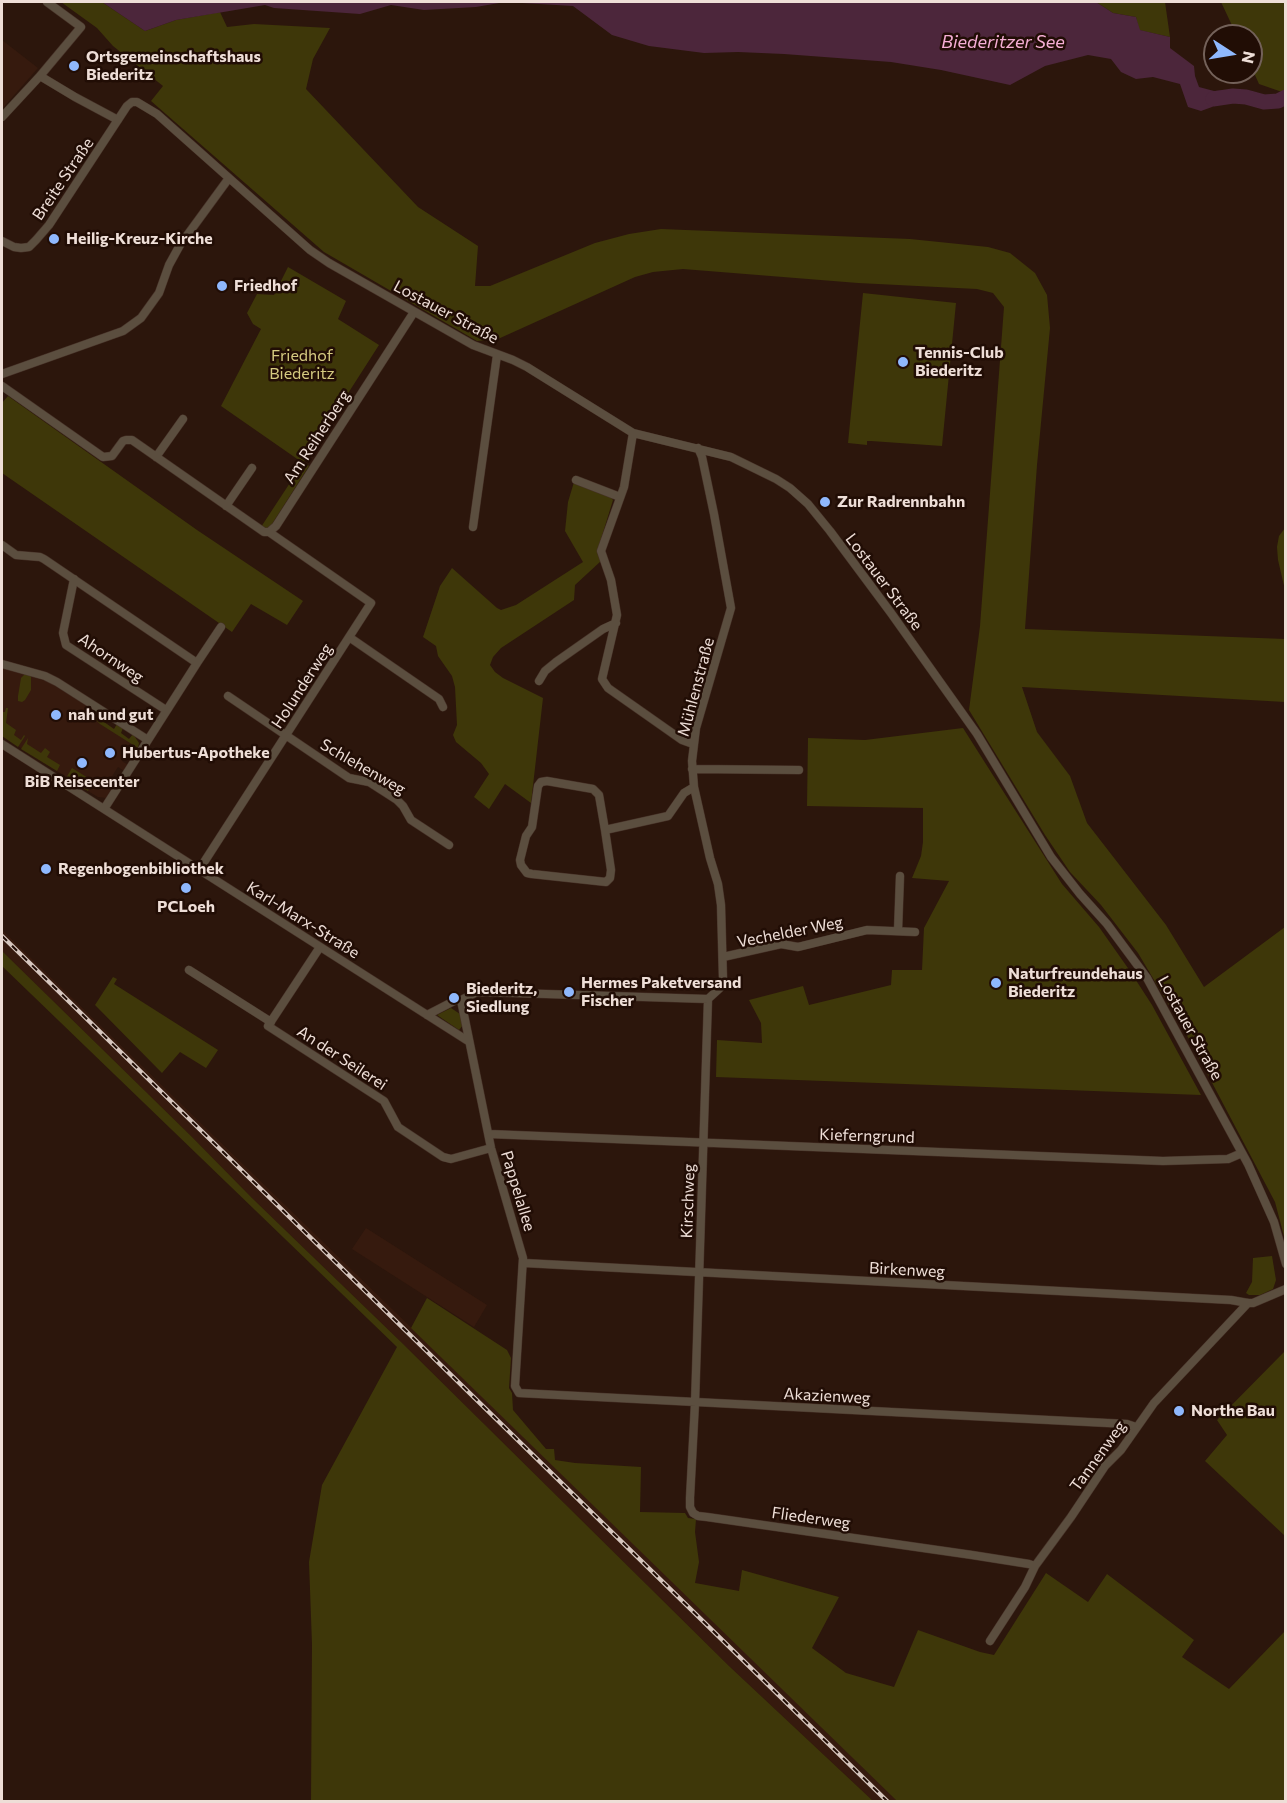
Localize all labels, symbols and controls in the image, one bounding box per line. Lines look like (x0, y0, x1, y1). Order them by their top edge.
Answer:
north arrow (1203, 24, 1263, 84)
water label: Biederitzer See (941, 31, 1065, 53)
place label: Ortsgemeinschaftshaus Biederitz (86, 47, 261, 85)
text: N (1239, 50, 1260, 65)
marker: Ortsgemeinschaftshaus Biederitz (67, 59, 81, 73)
street label: Breite Straße (28, 134, 98, 224)
place label: Heilig-Kreuz-Kirche (66, 229, 213, 249)
marker: Heilig-Kreuz-Kirche (47, 232, 61, 246)
place label: Friedhof (234, 276, 297, 296)
street label: Lostauer Straße (390, 276, 502, 348)
marker: Friedhof (215, 279, 229, 293)
place label: Tennis-Club Biederitz (915, 343, 1004, 381)
park label: Friedhof Biederitz (269, 346, 335, 384)
marker: Tennis-Club Biederitz (896, 355, 910, 369)
street label: Am Reiherberg (280, 387, 354, 487)
place label: Zur Radrennbahn (837, 492, 965, 512)
marker: Zur Radrennbahn (818, 495, 832, 509)
street label: Lostauer Straße (841, 530, 927, 634)
street label: Ahornweg (75, 629, 147, 687)
street label: Mühlenstraße (674, 635, 718, 739)
street label: Holunderweg (267, 640, 337, 732)
place label: nah und gut (68, 705, 153, 725)
marker: nah und gut (49, 708, 63, 722)
street label: Schlehenweg (317, 735, 409, 799)
place label: Hubertus-Apotheke (122, 743, 270, 763)
marker: Hubertus-Apotheke (103, 746, 117, 760)
marker: BiB Reisecenter (75, 756, 89, 770)
place label: BiB Reisecenter (24, 772, 140, 792)
place label: Regenbogenbibliothek (58, 859, 224, 879)
marker: Regenbogenbibliothek (39, 862, 53, 876)
street label: Karl-Marx-Straße (243, 878, 363, 962)
marker: PCLoeh (179, 881, 193, 895)
place label: PCLoeh (157, 897, 215, 917)
street label: Vechelder Weg (735, 912, 845, 952)
place label: Naturfreundehaus Biederitz (1008, 964, 1143, 1002)
place label: Hermes Paketversand Fischer (581, 973, 741, 1011)
street label: Lostauer Straße (1153, 973, 1227, 1083)
marker: Naturfreundehaus Biederitz (989, 976, 1003, 990)
place label: Biederitz, Siedlung (466, 979, 537, 1017)
marker: Hermes Paketversand Fischer (562, 985, 576, 999)
marker: Biederitz, Siedlung (447, 991, 461, 1005)
street label: An der Seilerei (293, 1022, 391, 1094)
street label: Kieferngrund (819, 1125, 915, 1147)
street label: Pappelallee (497, 1148, 539, 1234)
street label: Kirschweg (677, 1163, 699, 1239)
street label: Birkenweg (868, 1258, 946, 1282)
street label: Akazienweg (783, 1384, 871, 1408)
place label: Northe Bau (1191, 1401, 1275, 1421)
marker: Northe Bau (1172, 1404, 1186, 1418)
street label: Tannenweg (1066, 1417, 1130, 1495)
street label: Fliederweg (770, 1503, 852, 1533)

